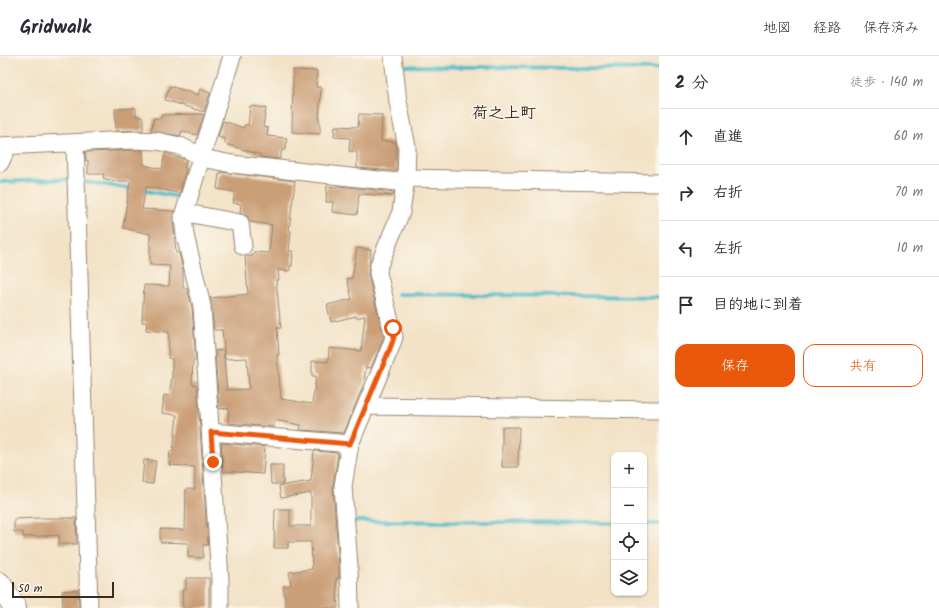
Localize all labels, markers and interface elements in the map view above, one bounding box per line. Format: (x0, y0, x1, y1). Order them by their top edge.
text: Gridwalk (20, 13, 91, 43)
text: 地図 (763, 17, 791, 39)
text: 経路 (813, 17, 841, 39)
text: 保存済み (863, 17, 919, 39)
text: 2 分 (675, 70, 708, 97)
text: 徒歩 · 140 m (850, 72, 923, 93)
district label: 荷之上町 (472, 101, 536, 126)
text: 直進 (713, 125, 743, 149)
icon: ahead (675, 126, 697, 148)
text: 60 m (894, 126, 923, 147)
text: 右折 (713, 181, 743, 205)
icon: right (675, 182, 697, 204)
text: 70 m (895, 182, 923, 203)
text: 左折 (713, 237, 743, 261)
icon: left (675, 238, 697, 260)
text: 10 m (897, 238, 923, 259)
text: 目的地に到着 (713, 293, 803, 317)
icon: arrive (675, 294, 697, 316)
route start (384, 319, 402, 337)
button: 保存 (675, 344, 795, 387)
button: 共有 (803, 344, 923, 387)
map controls (611, 452, 647, 596)
button: + (611, 452, 647, 488)
route end (204, 453, 222, 471)
button: − (611, 488, 647, 524)
button: locate (611, 524, 647, 560)
button: layers (611, 560, 647, 596)
scale bar (12, 580, 114, 599)
text: 50 m (18, 580, 43, 598)

